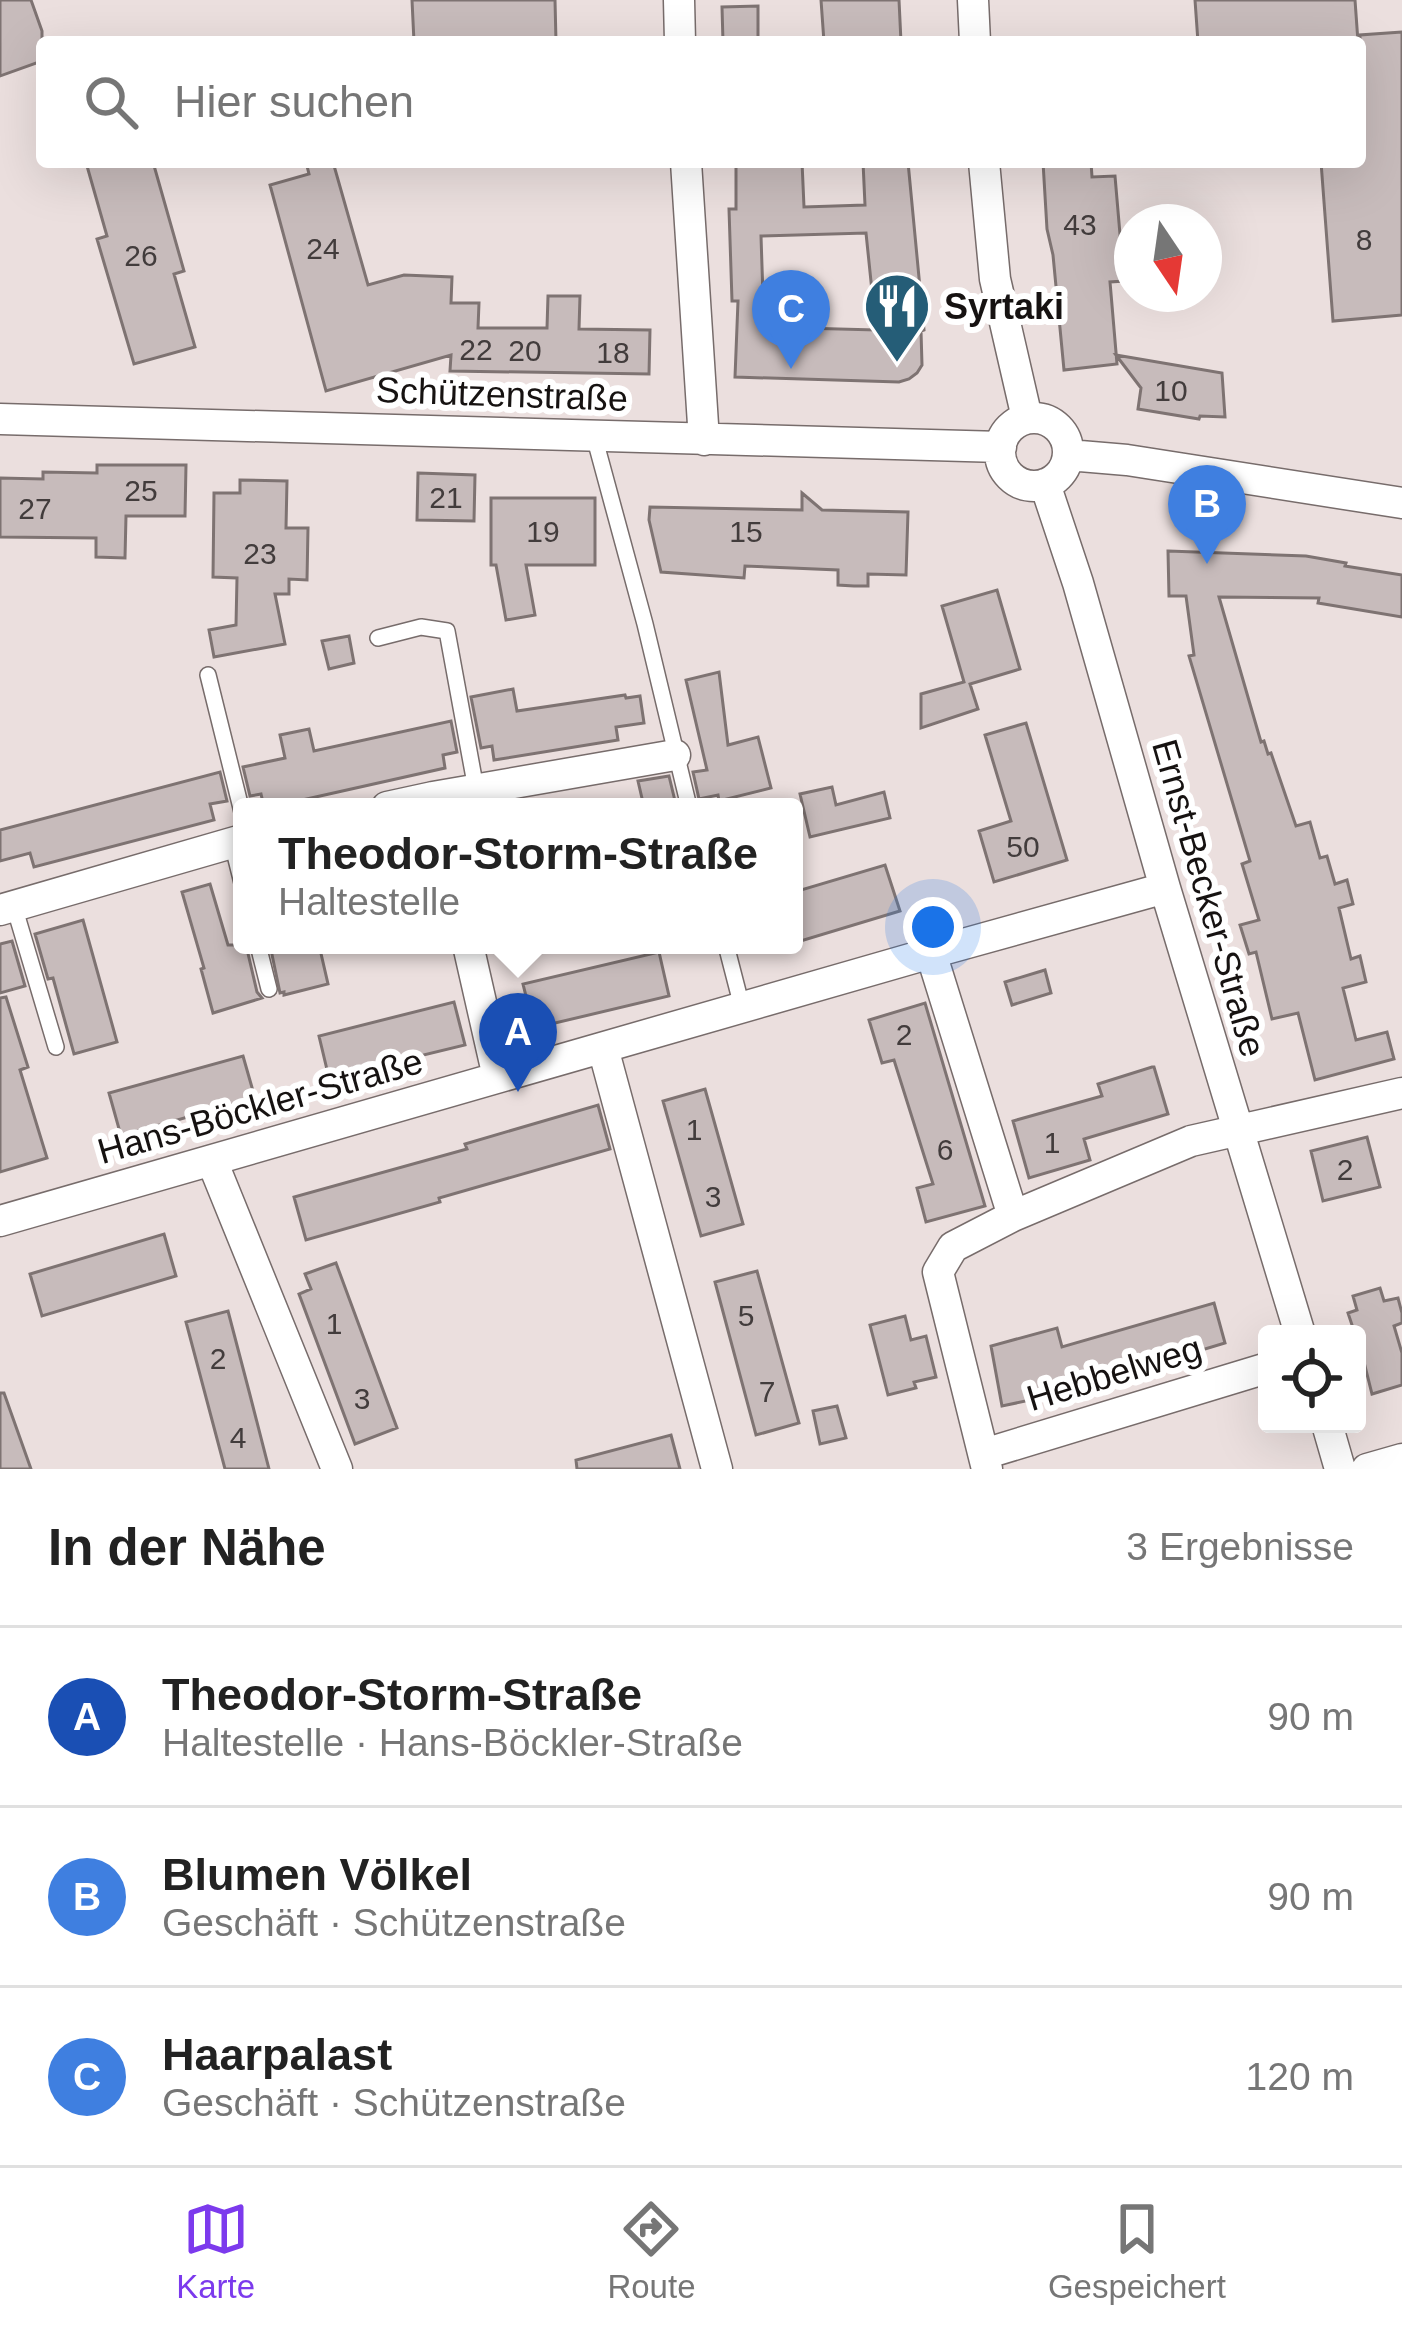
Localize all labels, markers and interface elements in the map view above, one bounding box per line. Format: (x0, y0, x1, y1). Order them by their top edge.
search box (36, 36, 1366, 168)
icon: search (78, 69, 144, 135)
text: Hier suchen (174, 76, 414, 127)
north arrow (1114, 204, 1222, 312)
house number: 43 (1063, 208, 1097, 241)
house number: 8 (1356, 223, 1372, 256)
house number: 24 (306, 232, 340, 265)
house number: 26 (124, 239, 158, 272)
pin: C (752, 270, 830, 369)
restaurant icon: Syrtaki (862, 271, 932, 365)
place label: Syrtaki (944, 286, 1064, 327)
house number: 22 (459, 333, 493, 366)
house number: 20 (508, 334, 542, 367)
house number: 18 (596, 336, 630, 369)
street label: Schützenstraße (375, 369, 629, 419)
house number: 10 (1154, 374, 1188, 407)
pin: B (1168, 465, 1246, 564)
house number: 25 (124, 474, 158, 507)
house number: 21 (429, 481, 463, 514)
house number: 27 (18, 492, 52, 525)
house number: 19 (526, 515, 560, 548)
house number: 15 (729, 515, 763, 548)
house number: 23 (243, 537, 277, 570)
street label: Ernst-Becker-Straße (1144, 735, 1274, 1061)
popup (233, 798, 803, 954)
text: Theodor-Storm-Straße (278, 828, 758, 879)
house number: 50 (1006, 830, 1040, 863)
text: Haltestelle (278, 880, 460, 923)
your location (903, 897, 963, 957)
pin: A (479, 993, 557, 1092)
house number: 2 (896, 1018, 912, 1051)
street label: Hans-Böckler-Straße (93, 1040, 427, 1172)
house number: 1 (686, 1113, 702, 1146)
house number: 1 (1044, 1126, 1060, 1159)
house number: 6 (937, 1133, 953, 1166)
house number: 2 (1337, 1153, 1353, 1186)
house number: 3 (705, 1180, 721, 1213)
house number: 5 (738, 1299, 754, 1332)
house number: 1 (326, 1307, 342, 1340)
map controls (1258, 1325, 1366, 1433)
button: locate (1258, 1325, 1366, 1433)
street label: Hebbelweg (1022, 1327, 1206, 1419)
house number: 2 (210, 1342, 226, 1375)
house number: 7 (759, 1375, 775, 1408)
house number: 3 (354, 1382, 370, 1415)
house number: 4 (230, 1421, 246, 1454)
text: In der Nähe (48, 1519, 326, 1576)
text: 3 Ergebnisse (1126, 1525, 1354, 1568)
text: Theodor-Storm-Straße (162, 1669, 642, 1720)
text: A (73, 1695, 101, 1738)
text: 90 m (1267, 1695, 1354, 1738)
text: Haltestelle · Hans-Böckler-Straße (162, 1721, 743, 1764)
text: Blumen Völkel (162, 1849, 472, 1900)
text: B (73, 1875, 101, 1918)
text: 90 m (1267, 1875, 1354, 1918)
text: Geschäft · Schützenstraße (162, 1901, 626, 1944)
text: Haarpalast (162, 2029, 392, 2080)
text: C (73, 2055, 101, 2098)
text: 120 m (1246, 2055, 1354, 2098)
text: Geschäft · Schützenstraße (162, 2081, 626, 2124)
tab: Karte (176, 2196, 255, 2306)
tab: Route (607, 2196, 696, 2306)
tab: Gespeichert (1048, 2196, 1226, 2306)

